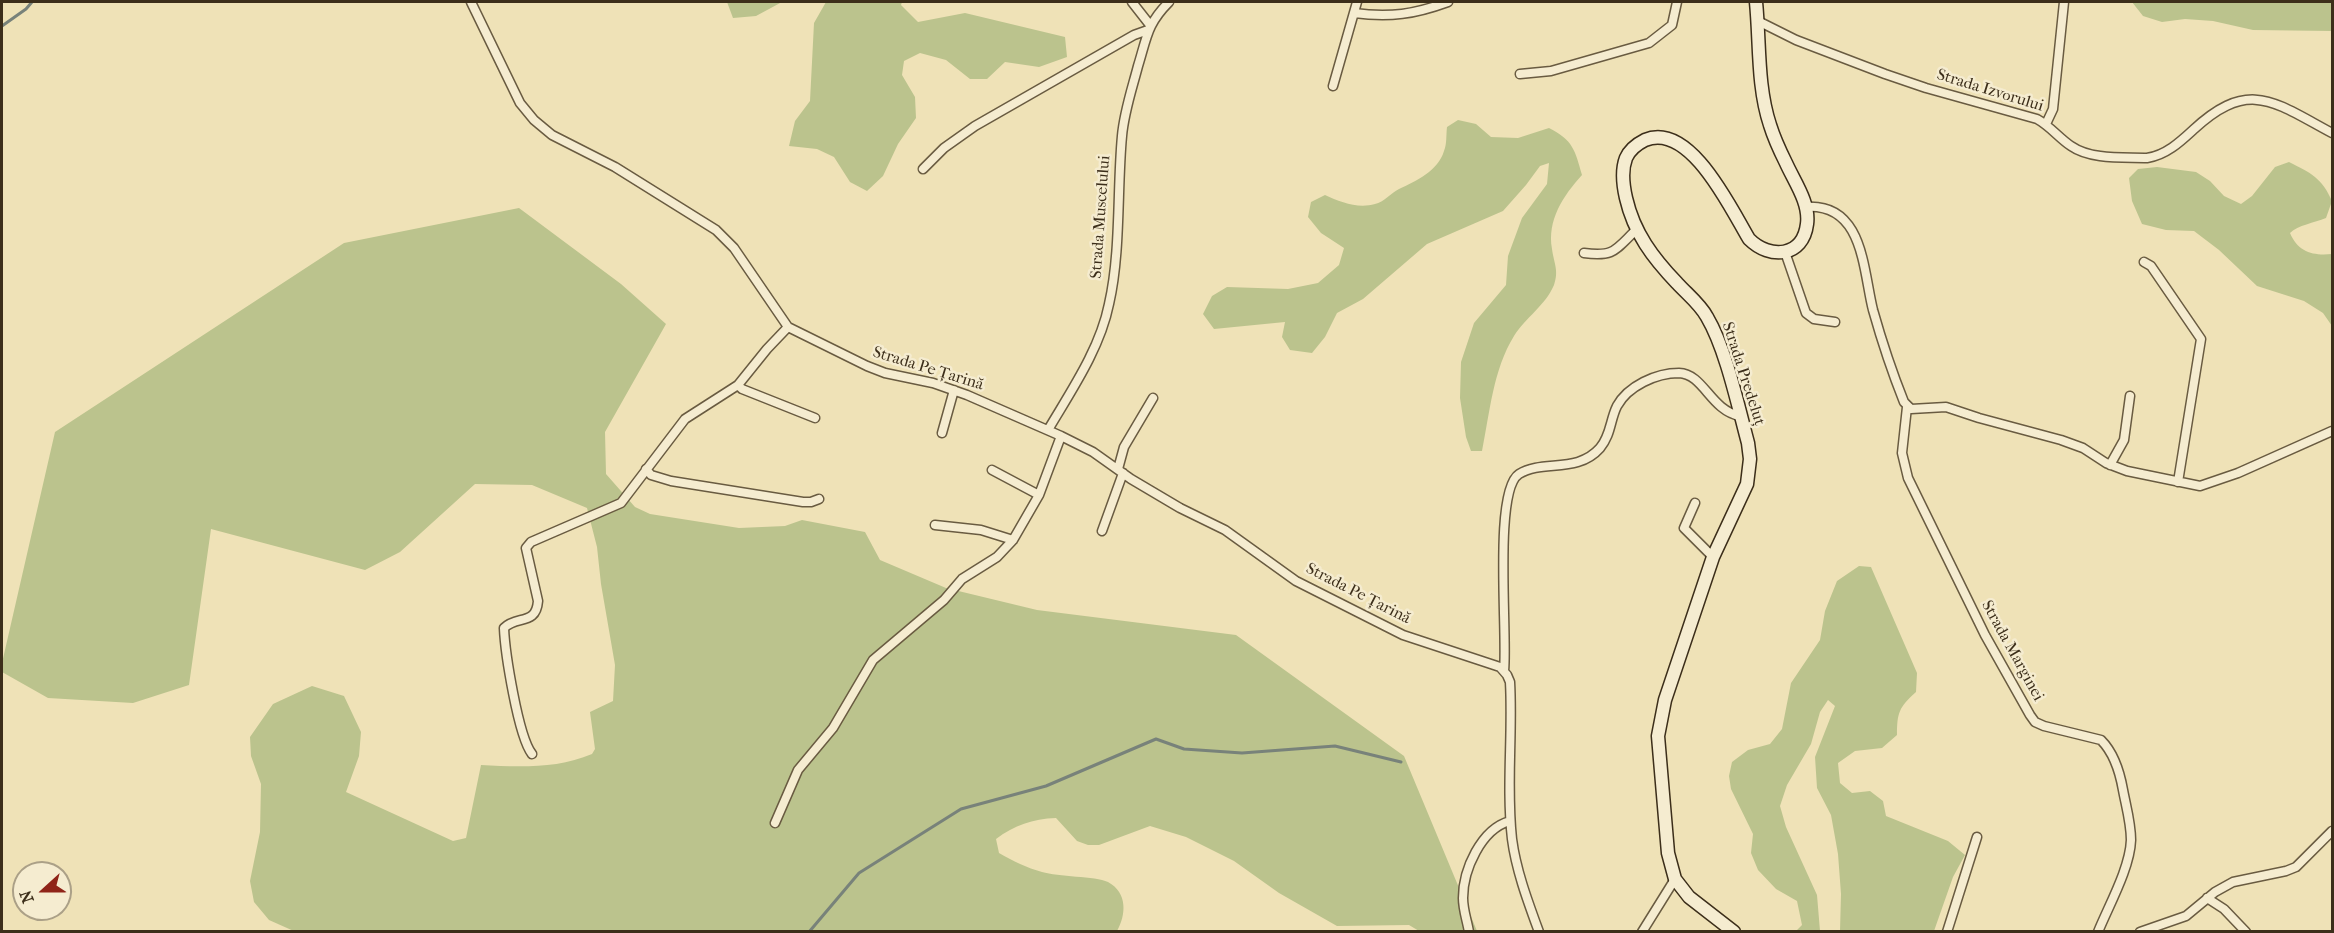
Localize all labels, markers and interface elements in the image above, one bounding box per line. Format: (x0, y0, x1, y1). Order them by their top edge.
street label: Strada Izvorului (1934, 66, 2046, 116)
street label: Strada Muscelului (1087, 155, 1115, 279)
street label: Strada Predeluț (1717, 320, 1769, 428)
street label: Strada Pe Țarină (870, 343, 986, 395)
street label: Strada Pe Țarină (1303, 559, 1413, 629)
street label: Strada Marginei (1977, 597, 2047, 705)
north arrow (12, 861, 72, 921)
text: N (16, 888, 38, 906)

